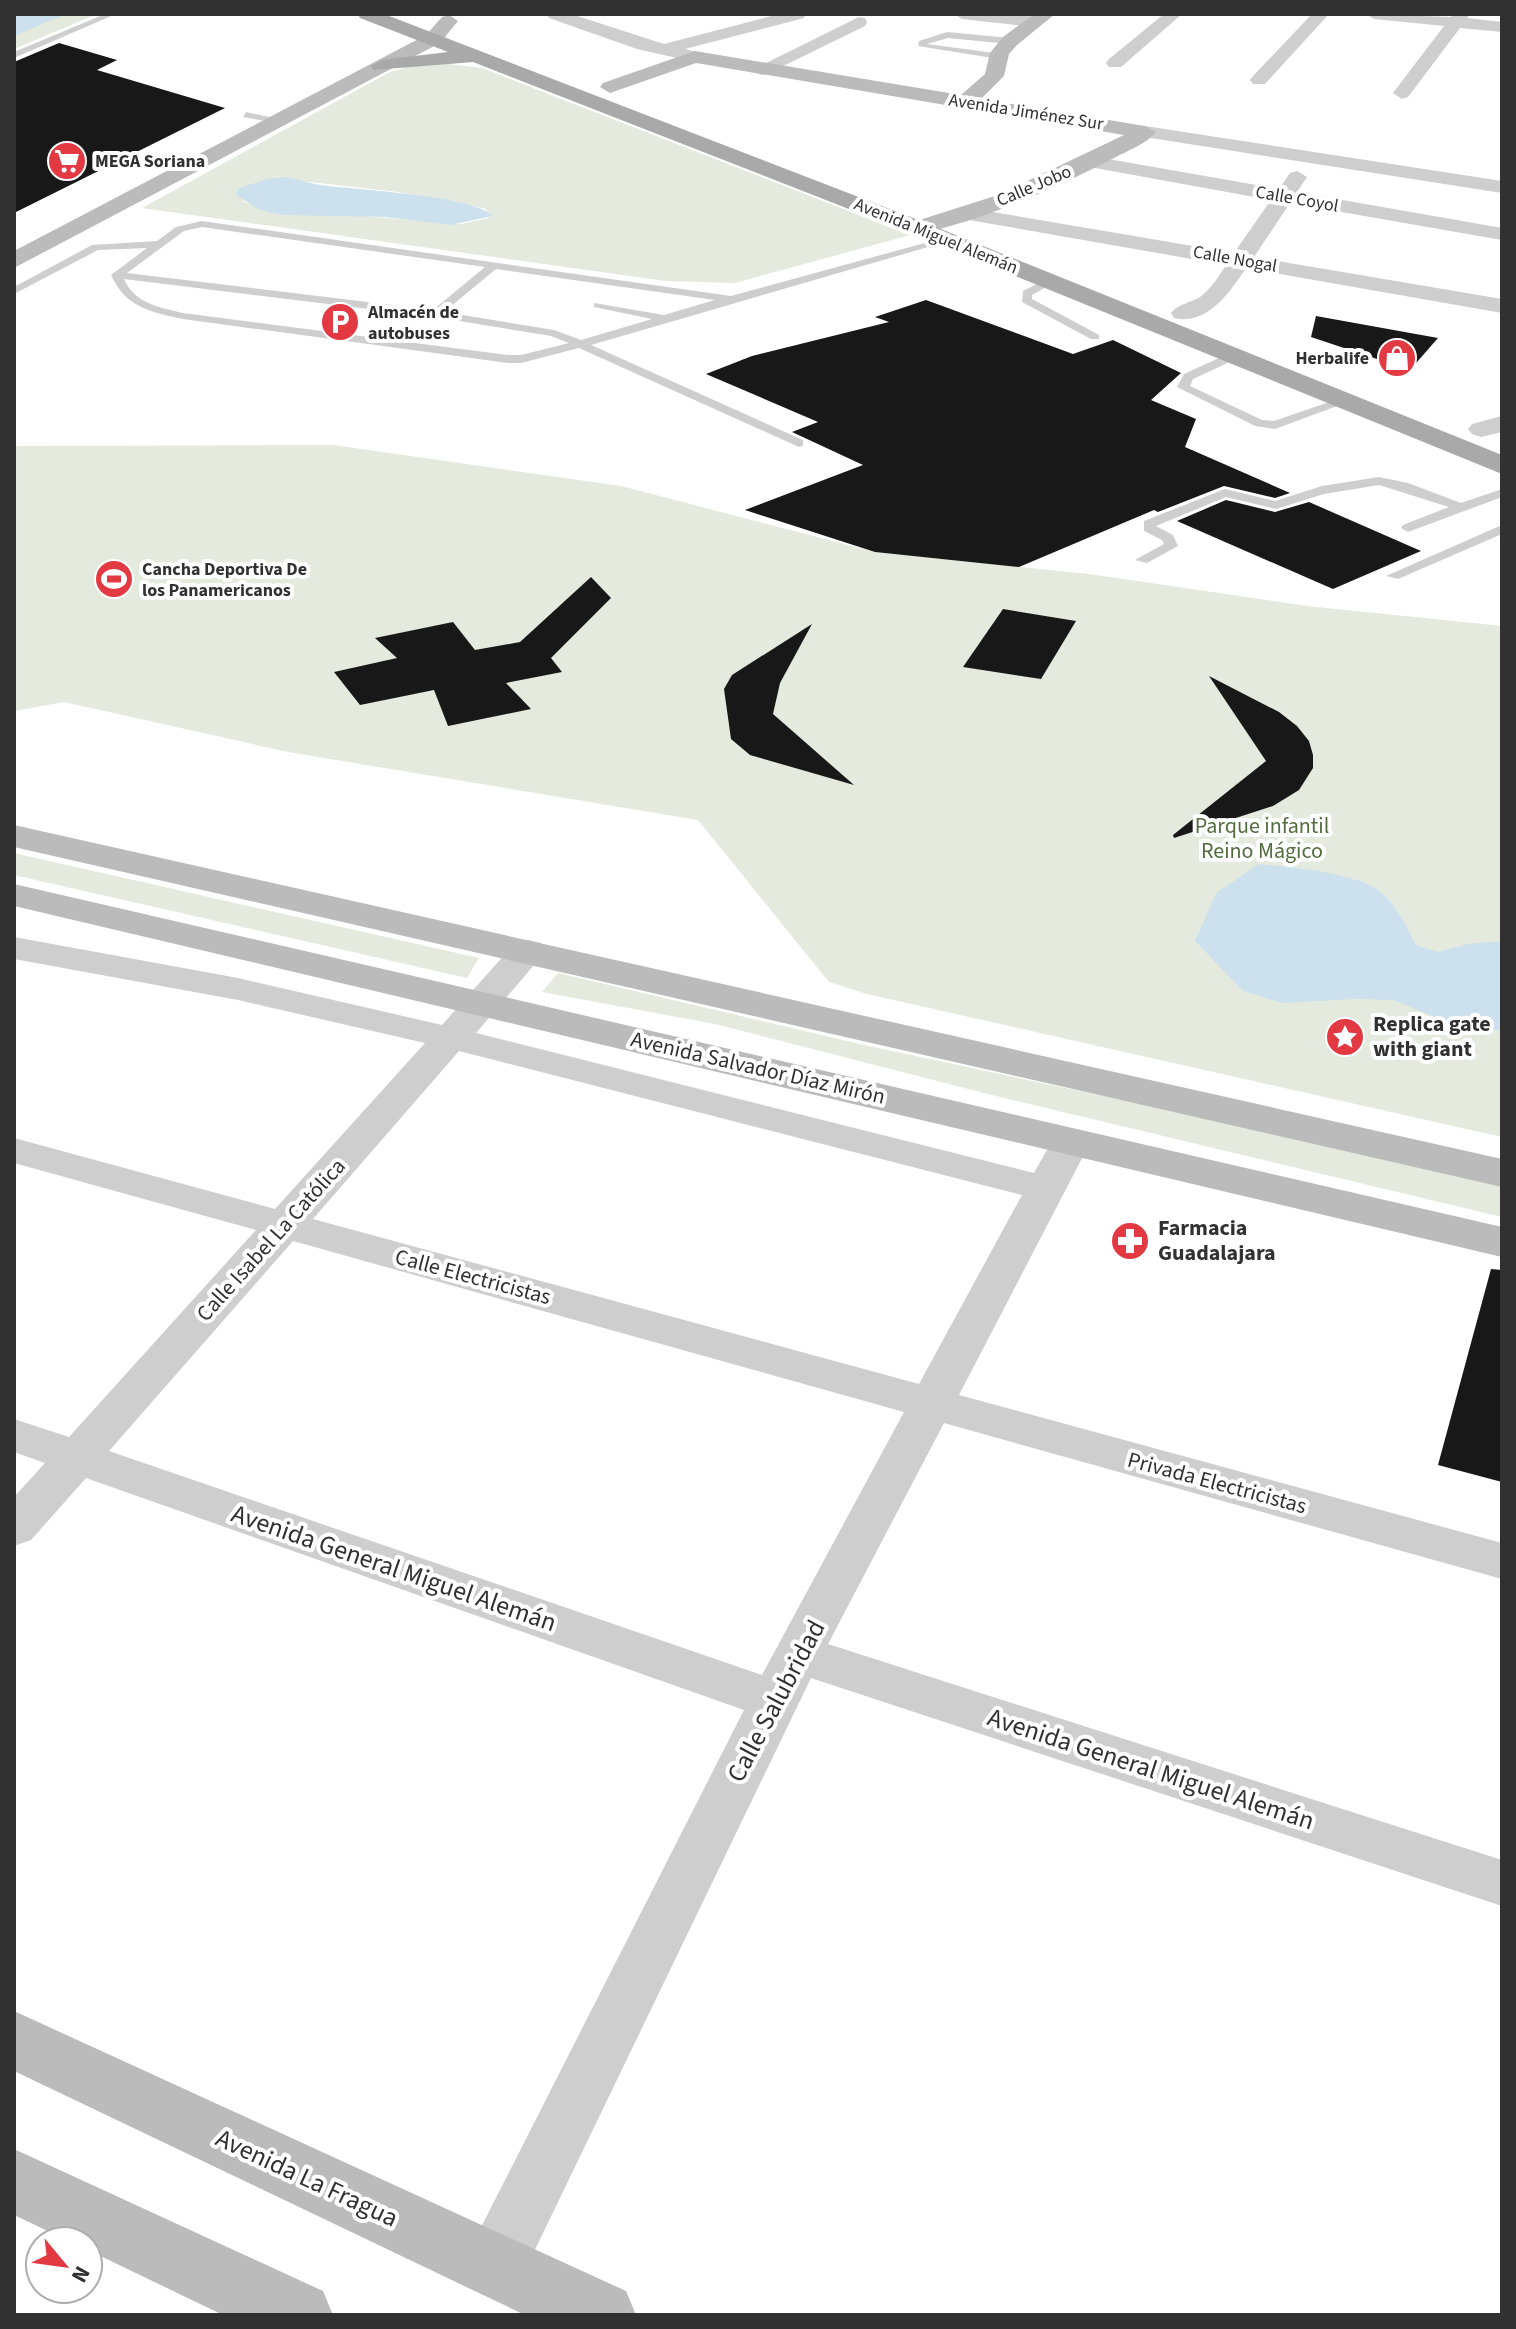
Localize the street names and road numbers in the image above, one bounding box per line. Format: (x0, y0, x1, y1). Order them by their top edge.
street label: Avenida Jiménez Sur (947, 87, 1106, 137)
street label: Calle Jobo (993, 159, 1075, 213)
street label: Calle Coyol (1254, 179, 1340, 219)
street label: Avenida Miguel Alemán (850, 192, 1022, 280)
street label: Calle Nogal (1191, 239, 1279, 279)
street label: Avenida Salvador Díaz Mirón (628, 1023, 888, 1113)
street label: Calle Isabel La Católica (189, 1151, 353, 1329)
street label: Calle Electricistas (392, 1241, 554, 1313)
street label: Privada Electricistas (1124, 1444, 1310, 1522)
street label: Avenida General Miguel Alemán (227, 1495, 561, 1641)
street label: Calle Salubridad (718, 1613, 834, 1789)
street label: Avenida General Miguel Alemán (983, 1699, 1319, 1839)
street label: Avenida La Fragua (210, 2120, 404, 2236)

